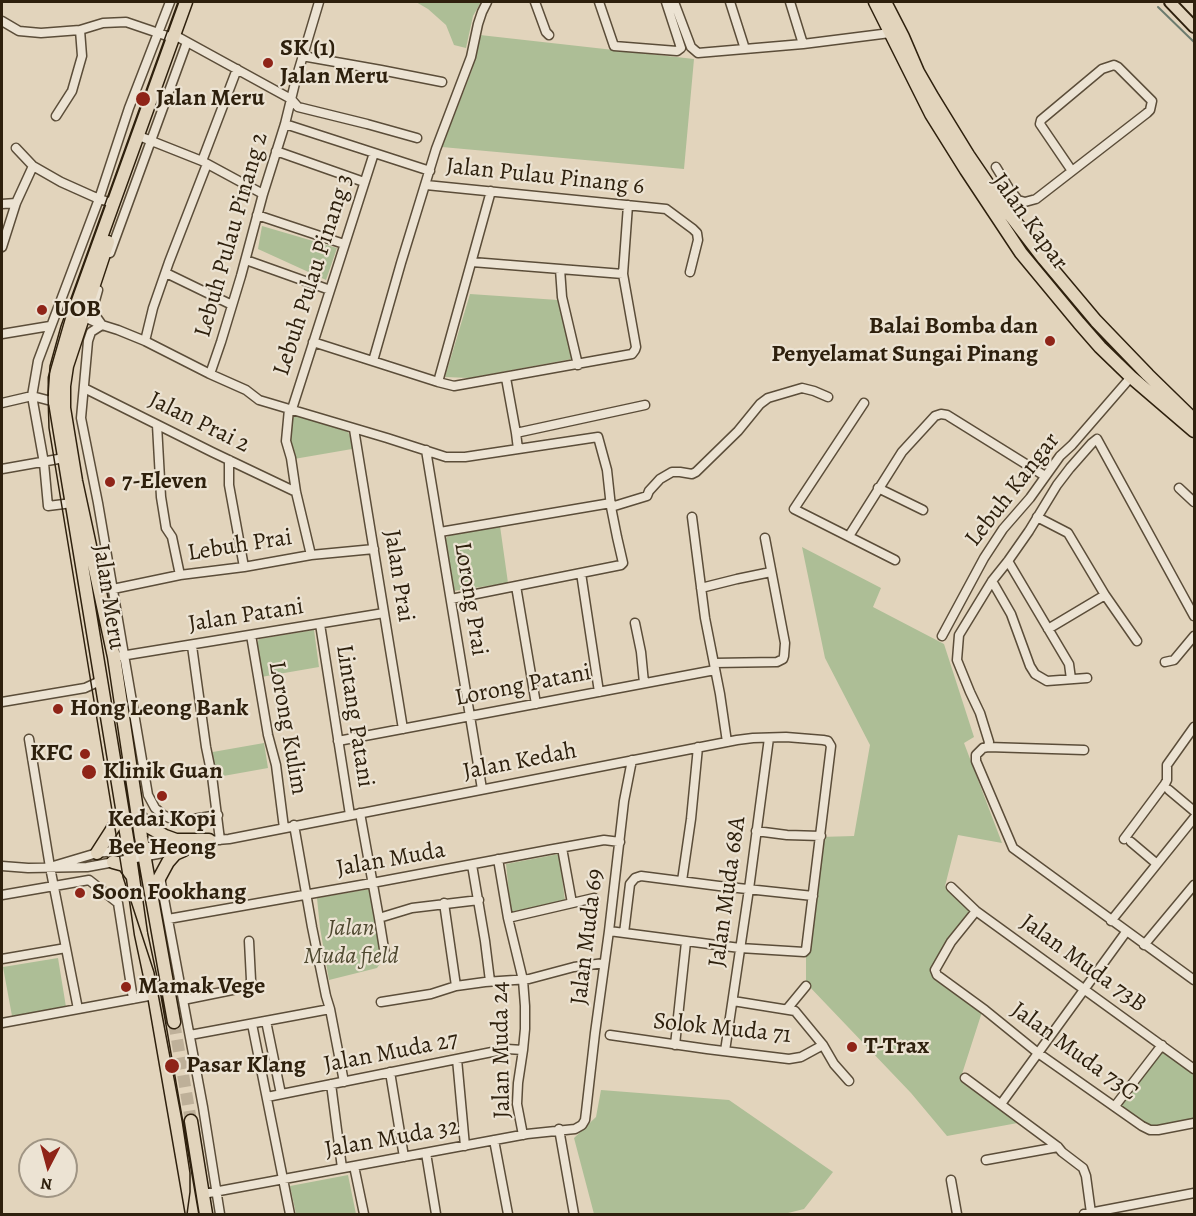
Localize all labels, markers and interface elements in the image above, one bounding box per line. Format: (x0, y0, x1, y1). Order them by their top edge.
place label: SK (1) Jalan Meru (280, 35, 388, 91)
marker: SK (1) Jalan Meru (261, 56, 275, 70)
place label: Jalan Meru (156, 85, 264, 113)
marker: Jalan Meru (134, 90, 152, 108)
street label: Lebuh Pulau Pinang 2 (189, 129, 275, 341)
street label: Jalan Pulau Pinang 6 (444, 152, 646, 202)
street label: Jalan Kapar (984, 168, 1074, 276)
street label: Lebuh Pulau Pinang 3 (268, 170, 360, 380)
place label: UOB (54, 296, 101, 324)
marker: UOB (35, 303, 49, 317)
place label: Balai Bomba dan Penyelamat Sungai Pinang (771, 313, 1038, 369)
marker: Balai Bomba dan Penyelamat Sungai Pinang (1043, 334, 1057, 348)
street label: Jalan Prai 2 (144, 386, 254, 460)
street label: Lebuh Kangar (960, 427, 1066, 553)
place label: 7-Eleven (122, 468, 207, 496)
marker: 7-Eleven (103, 475, 117, 489)
street label: Lebuh Prai (186, 524, 294, 568)
street label: Jalan Prai (376, 528, 420, 624)
street label: Lorong Prai (447, 540, 493, 658)
street label: Jalan Meru (85, 542, 131, 652)
street label: Jalan Patani (186, 593, 306, 639)
street label: Lintang Patani (329, 643, 379, 789)
street label: Lorong Kulim (261, 659, 313, 797)
street label: Lorong Patani (453, 659, 593, 713)
place label: Hong Leong Bank (70, 695, 248, 723)
marker: Hong Leong Bank (51, 702, 65, 716)
street label: Jalan Kedah (461, 737, 579, 787)
place label: KFC (30, 740, 73, 768)
marker: KFC (78, 747, 92, 761)
place label: Klinik Guan (103, 758, 223, 786)
marker: Klinik Guan (80, 763, 98, 781)
marker: Kedai Kopi Bee Heong (155, 789, 169, 803)
place label: Kedai Kopi Bee Heong (108, 806, 216, 862)
street label: Jalan Muda 68A (703, 815, 753, 969)
street label: Jalan Muda (334, 836, 448, 884)
street label: Jalan Muda 69 (565, 867, 611, 1007)
place label: Soon Fookhang (92, 879, 246, 907)
marker: Soon Fookhang (73, 886, 87, 900)
street label: Jalan Muda 73B (1014, 908, 1152, 1020)
park label: Jalan Muda field (303, 915, 399, 971)
place label: Mamak Vege (138, 973, 265, 1001)
marker: Mamak Vege (119, 980, 133, 994)
street label: Jalan Muda 24 (486, 981, 518, 1119)
street label: Jalan Muda 73C (1005, 996, 1143, 1108)
street label: Solok Muda 71 (652, 1007, 792, 1051)
street label: Jalan Muda 27 (321, 1026, 461, 1080)
place label: T-Trax (864, 1033, 929, 1061)
marker: T-Trax (845, 1040, 859, 1054)
place label: Pasar Klang (186, 1052, 306, 1080)
marker: Pasar Klang (163, 1057, 181, 1075)
street label: Jalan Muda 32 (322, 1113, 462, 1165)
north arrow (18, 1138, 78, 1198)
text: N (39, 1172, 53, 1195)

